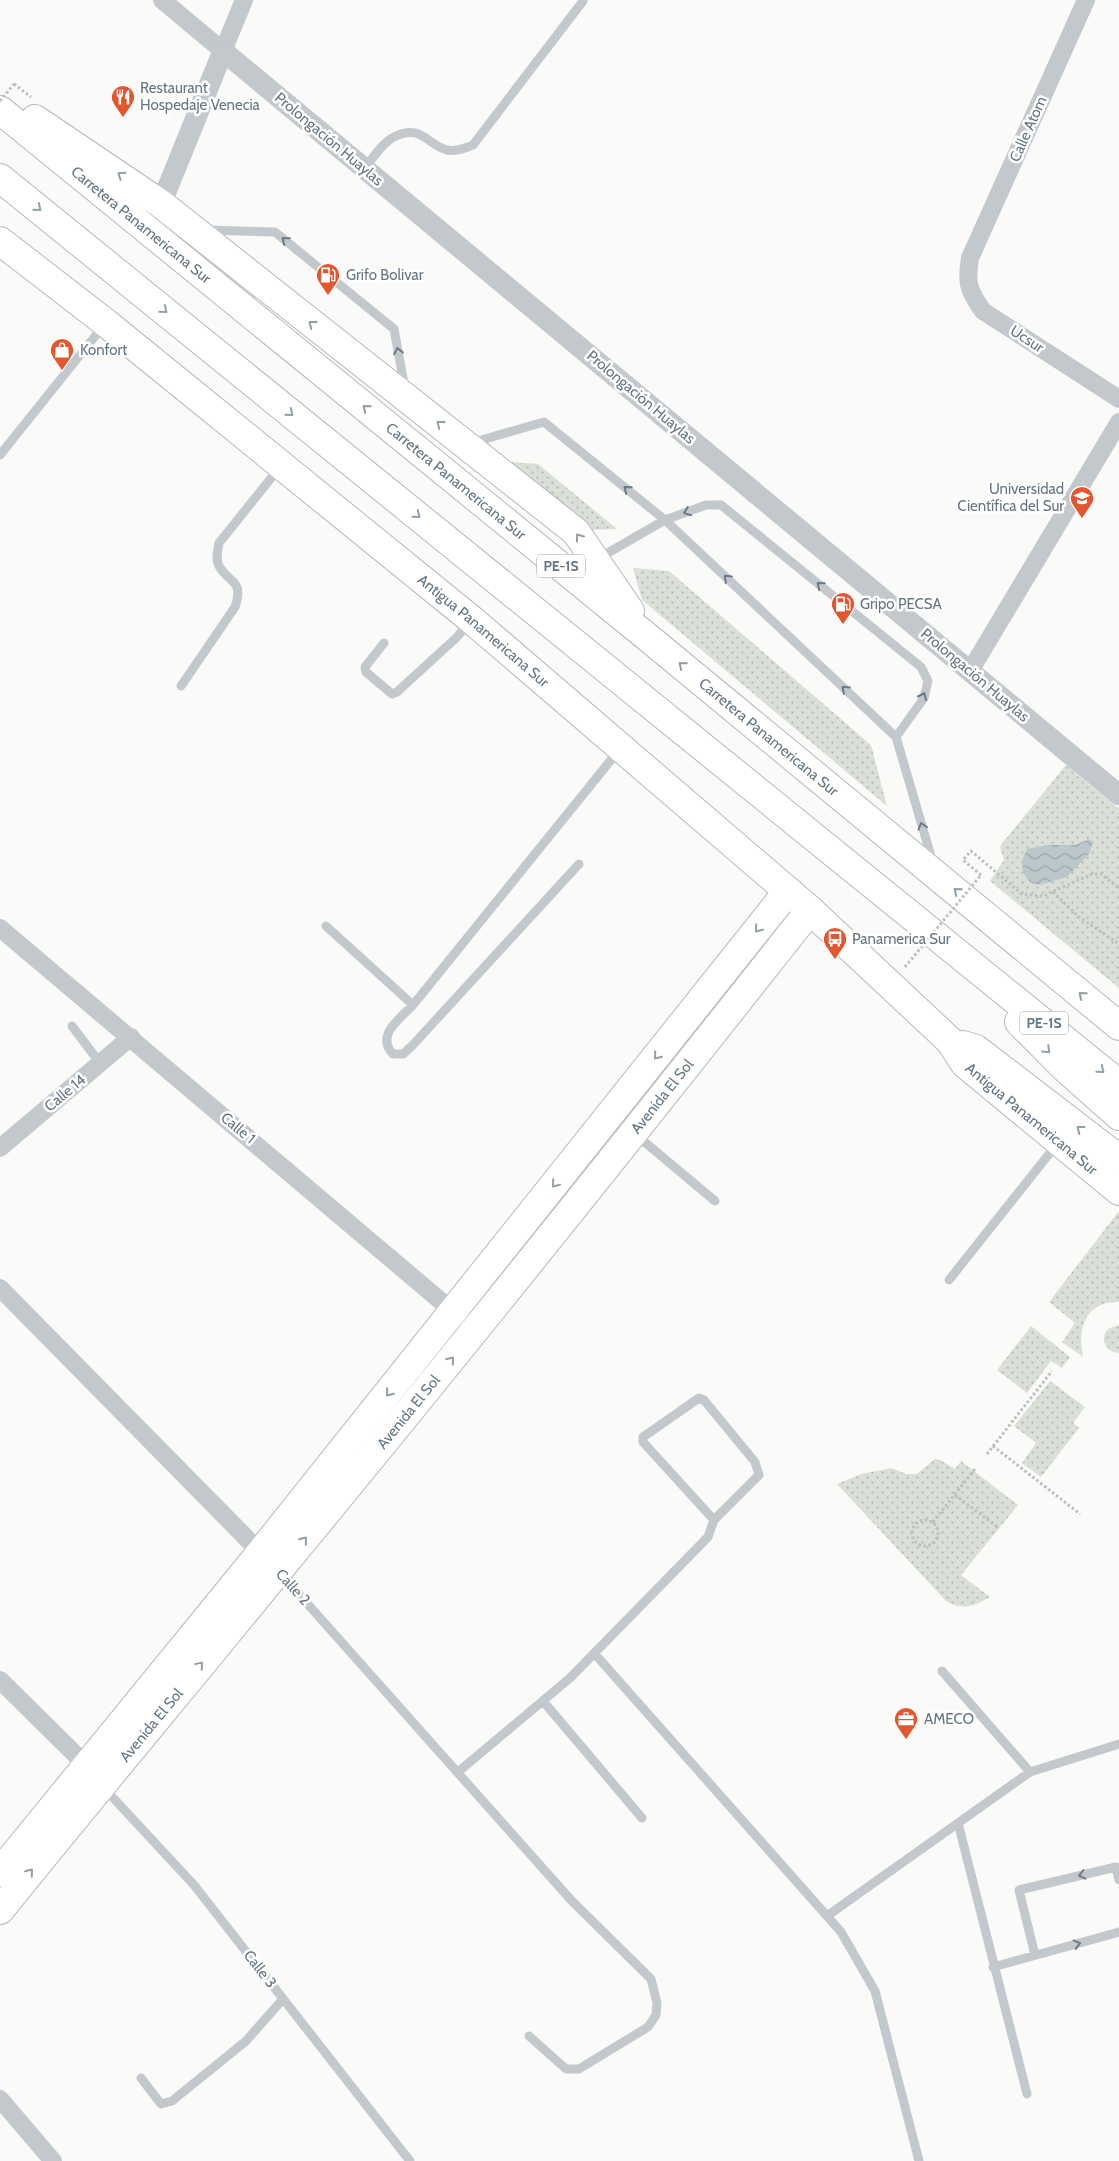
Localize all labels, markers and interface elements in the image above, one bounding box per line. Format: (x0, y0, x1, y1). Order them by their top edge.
place label: Restaurant Hospedaje Venecia (140, 79, 261, 114)
restaurant icon: Restaurant Hospedaje Venecia (110, 84, 136, 118)
street label: Prolongación Huaylas (271, 88, 387, 190)
street label: Calle Atom (1006, 93, 1050, 165)
street label: Carretera Panamericana Sur (67, 163, 215, 287)
one-way arrow (117, 172, 127, 181)
one-way arrow (32, 203, 41, 211)
one-way arrow (282, 238, 291, 246)
fuel station icon: Grifo Bolivar (315, 262, 341, 296)
place label: Grifo Bolivar (346, 266, 424, 284)
one-way arrow (158, 305, 167, 313)
one-way arrow (309, 321, 318, 329)
street label: Ucsur (1007, 322, 1047, 357)
shop icon: Konfort (49, 337, 75, 371)
place label: Konfort (80, 341, 127, 359)
street label: Prolongación Huaylas (583, 346, 699, 448)
one-way arrow (393, 347, 404, 355)
one-way arrow (363, 406, 372, 414)
one-way arrow (285, 407, 294, 416)
street label: Carretera Panamericana Sur (382, 419, 530, 544)
one-way arrow (437, 422, 446, 430)
place label: Universidad Científica del Sur (957, 480, 1064, 515)
school or university icon: Universidad Científica del Sur (1069, 485, 1095, 519)
one-way arrow (624, 487, 633, 495)
one-way arrow (683, 506, 692, 516)
one-way arrow (411, 509, 420, 517)
one-way arrow (576, 533, 585, 543)
road number: PE-1S (537, 554, 585, 578)
street label: Antigua Panamericana Sur (414, 571, 553, 691)
one-way arrow (723, 575, 732, 584)
one-way arrow (817, 582, 826, 590)
fuel station icon: Gripo PECSA (830, 591, 856, 625)
place label: Gripo PECSA (860, 595, 943, 613)
street label: Prolongación Huaylas (917, 624, 1033, 726)
one-way arrow (679, 663, 688, 671)
street label: Carretera Panamericana Sur (695, 674, 842, 800)
one-way arrow (842, 686, 851, 695)
one-way arrow (916, 693, 926, 702)
one-way arrow (918, 822, 928, 831)
one-way arrow (953, 887, 962, 896)
one-way arrow (754, 924, 763, 933)
bus stop icon: Panamerica Sur (822, 926, 848, 960)
place label: Panamerica Sur (852, 930, 951, 948)
one-way arrow (1078, 991, 1087, 1000)
road number: PE-1S (1020, 1011, 1068, 1034)
one-way arrow (1041, 1045, 1050, 1054)
one-way arrow (653, 1051, 662, 1060)
street label: Avenida El Sol (627, 1055, 698, 1137)
street label: Antigua Panamericana Sur (962, 1059, 1101, 1179)
one-way arrow (1095, 1064, 1104, 1072)
street label: Calle 14 (41, 1070, 89, 1115)
street label: Calle 1 (217, 1108, 259, 1148)
one-way arrow (1076, 1126, 1086, 1135)
one-way arrow (552, 1178, 561, 1187)
one-way arrow (445, 1357, 453, 1366)
street label: Avenida El Sol (373, 1371, 444, 1453)
one-way arrow (386, 1387, 394, 1396)
one-way arrow (298, 1537, 307, 1546)
street label: Calle 2 (272, 1565, 314, 1609)
one-way arrow (194, 1662, 203, 1671)
street label: Avenida El Sol (116, 1684, 187, 1766)
office icon: AMECO (893, 1706, 919, 1740)
place label: AMECO (924, 1710, 974, 1728)
one-way arrow (25, 1869, 33, 1878)
one-way arrow (1077, 1869, 1086, 1880)
one-way arrow (1073, 1939, 1081, 1949)
street label: Calle 3 (240, 1947, 280, 1991)

